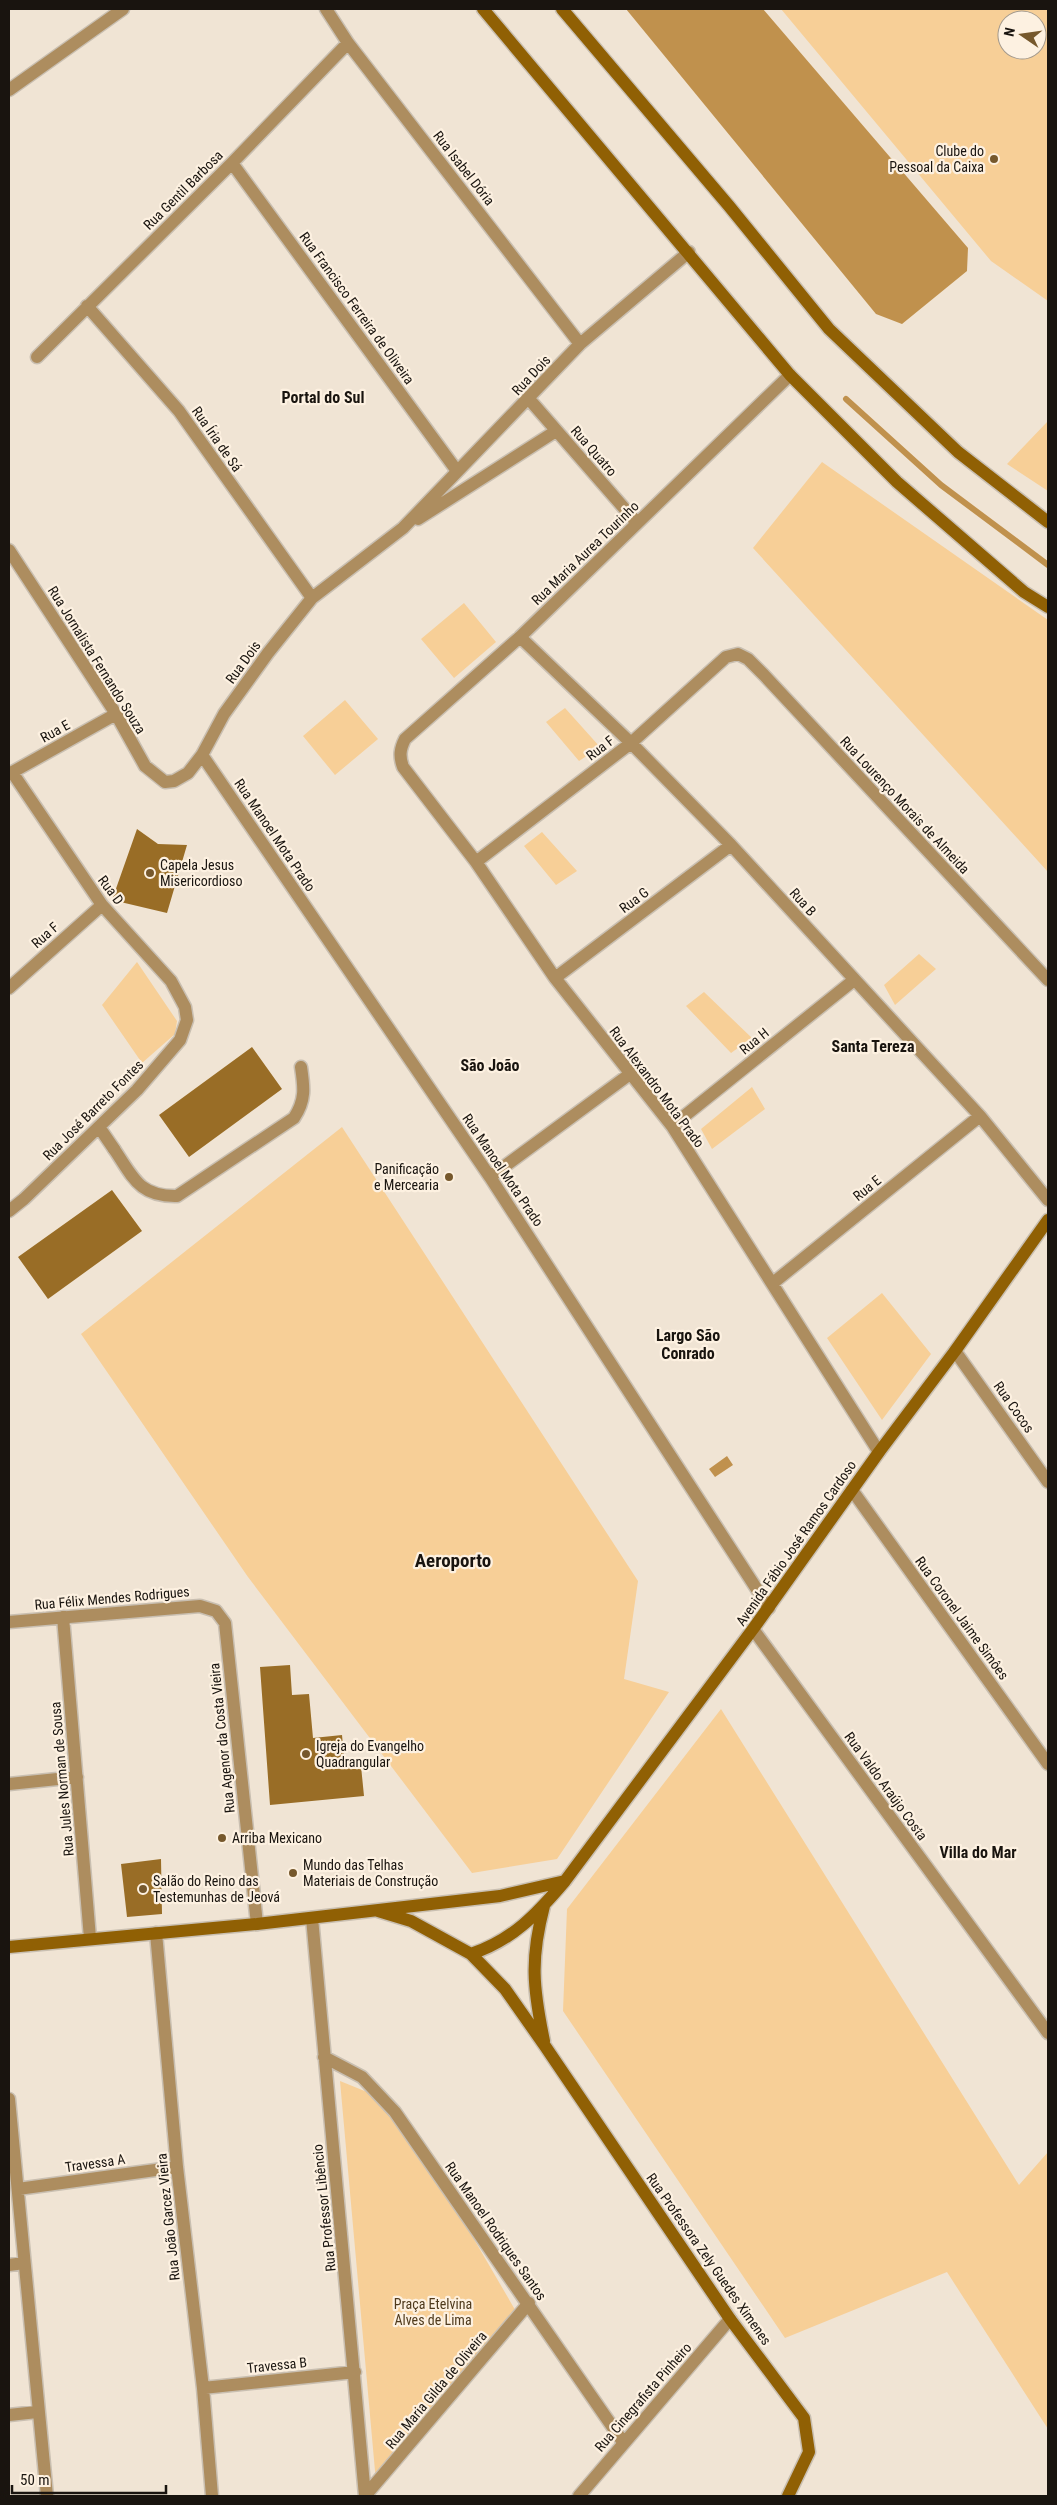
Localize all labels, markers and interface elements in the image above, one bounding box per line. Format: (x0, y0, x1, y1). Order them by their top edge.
north arrow (997, 10, 1047, 60)
text: N (1001, 26, 1018, 38)
street label: Rua Isabel Dória (430, 128, 498, 208)
place label: Clube do Pessoal da Caixa (889, 143, 984, 175)
street label: Rua Gentil Barbosa (140, 147, 226, 233)
marker: Clube do Pessoal da Caixa (988, 153, 1000, 165)
street label: Rua Francisco Ferreira de Oliveira (296, 229, 418, 387)
street label: Rua Dois (509, 352, 553, 398)
district label: Portal do Sul (282, 388, 364, 407)
street label: Rua Íria de Sá (189, 403, 246, 475)
street label: Rua Quatro (568, 423, 620, 479)
street label: Rua Maria Aurea Tourinho (528, 498, 642, 608)
street label: Rua Jornalista Fernando Souza (45, 583, 149, 737)
street label: Rua Dois (222, 638, 264, 686)
street label: Rua E (38, 716, 73, 746)
street label: Rua F (583, 732, 617, 764)
street label: Rua Lourenço Morais de Almeida (837, 733, 973, 877)
street label: Rua Manoel Mota Prado (231, 776, 319, 894)
place label: Capela Jesus Misericordioso (160, 857, 242, 889)
marker: Capela Jesus Misericordioso (144, 867, 156, 879)
street label: Rua D (95, 872, 127, 908)
street label: Rua G (616, 884, 652, 916)
street label: Rua B (786, 885, 820, 919)
street label: Rua F (28, 919, 62, 951)
street label: Rua Alexandro Mota Prado (606, 1023, 708, 1151)
street label: Rua H (736, 1024, 772, 1058)
district label: Santa Tereza (832, 1037, 915, 1056)
district label: São João (460, 1056, 520, 1075)
street label: Rua José Barreto Fontes (40, 1057, 146, 1163)
street label: Rua Manoel Mota Prado (459, 1111, 547, 1229)
place label: Panificação e Mercearia (374, 1161, 439, 1193)
marker: Panificação e Mercearia (443, 1171, 455, 1183)
street label: Rua E (850, 1172, 884, 1204)
district label: Largo São Conrado (656, 1326, 720, 1363)
street label: Rua Cocos (991, 1378, 1037, 1436)
street label: Avenida Fábio José Ramos Cardoso (733, 1457, 859, 1629)
district label: Aeroporto (415, 1549, 491, 1572)
street label: Rua Coronel Jaime Simôes (912, 1553, 1012, 1683)
street label: Rua Félix Mendes Rodrigues (34, 1583, 190, 1613)
street label: Rua Agenor da Costa Vieira (206, 1662, 238, 1814)
street label: Rua Jules Norman de Sousa (47, 1701, 77, 1857)
street label: Rua Valdo Araújo Costa (841, 1729, 931, 1843)
place label: Igreja do Evangelho Quadrangular (316, 1738, 424, 1770)
marker: Igreja do Evangelho Quadrangular (300, 1748, 312, 1760)
place label: Arriba Mexicano (232, 1830, 322, 1846)
marker: Arriba Mexicano (216, 1832, 228, 1844)
district label: Villa do Mar (939, 1843, 1017, 1862)
place label: Mundo das Telhas Materiais de Construção (303, 1857, 438, 1889)
marker: Mundo das Telhas Materiais de Construção (287, 1867, 299, 1879)
place label: Salão do Reino das Testemunhas de Jeová (153, 1873, 280, 1905)
marker: Salão do Reino das Testemunhas de Jeová (137, 1883, 149, 1895)
street label: Rua Professor Libêncio (309, 2144, 339, 2272)
street label: Travessa A (64, 2151, 126, 2175)
street label: Rua João Garcez Vieira (153, 2153, 183, 2281)
street label: Rua Manoel Rodriques Santos (442, 2159, 550, 2303)
street label: Rua Professora Zely Guedes Ximenes (643, 2170, 775, 2348)
park label: Praça Etelvina Alves de Lima (394, 2296, 472, 2328)
street label: Rua Maria Gilda de Oliveira (382, 2328, 490, 2452)
street label: Rua Cinegrafista Pinheiro (591, 2339, 695, 2455)
street label: Travessa B (246, 2354, 308, 2376)
scale bar (12, 2462, 166, 2494)
text: 50 m (20, 2471, 50, 2489)

